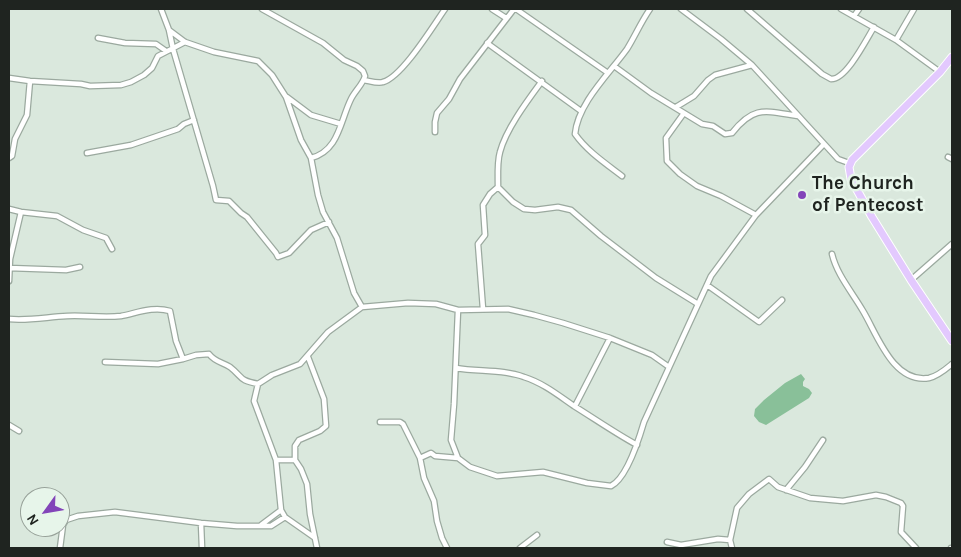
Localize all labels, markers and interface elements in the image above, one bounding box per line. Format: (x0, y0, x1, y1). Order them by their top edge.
place label: The Church of Pentecost (812, 173, 923, 217)
marker: The Church of Pentecost (796, 189, 808, 201)
north arrow (20, 487, 70, 537)
text: N (23, 511, 43, 528)

